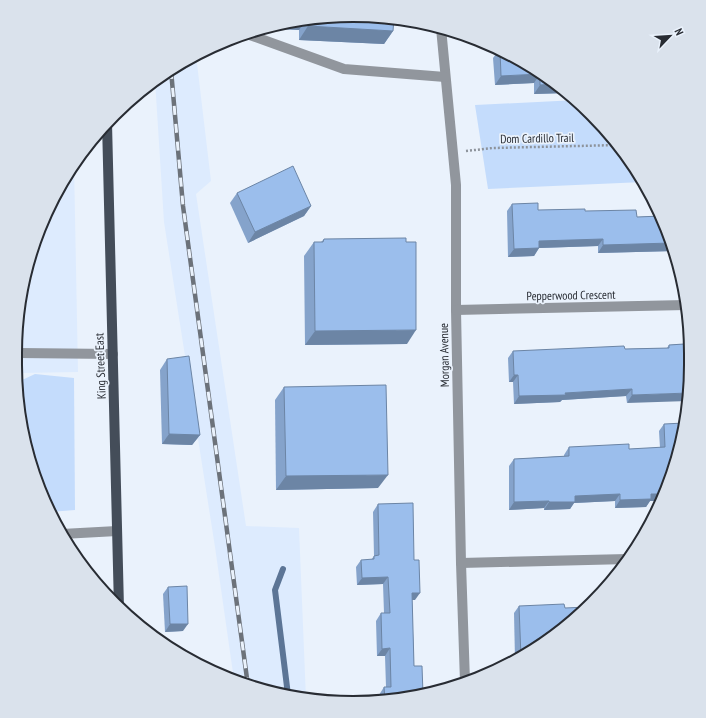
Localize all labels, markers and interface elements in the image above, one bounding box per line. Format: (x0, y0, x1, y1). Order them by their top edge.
north arrow (650, 16, 690, 56)
text: N (671, 26, 687, 37)
street label: Dom Cardillo Trail (500, 130, 574, 146)
street label: Pepperwood Crescent (526, 287, 616, 303)
street label: Morgan Avenue (436, 323, 452, 387)
street label: King Street East (91, 332, 109, 399)

